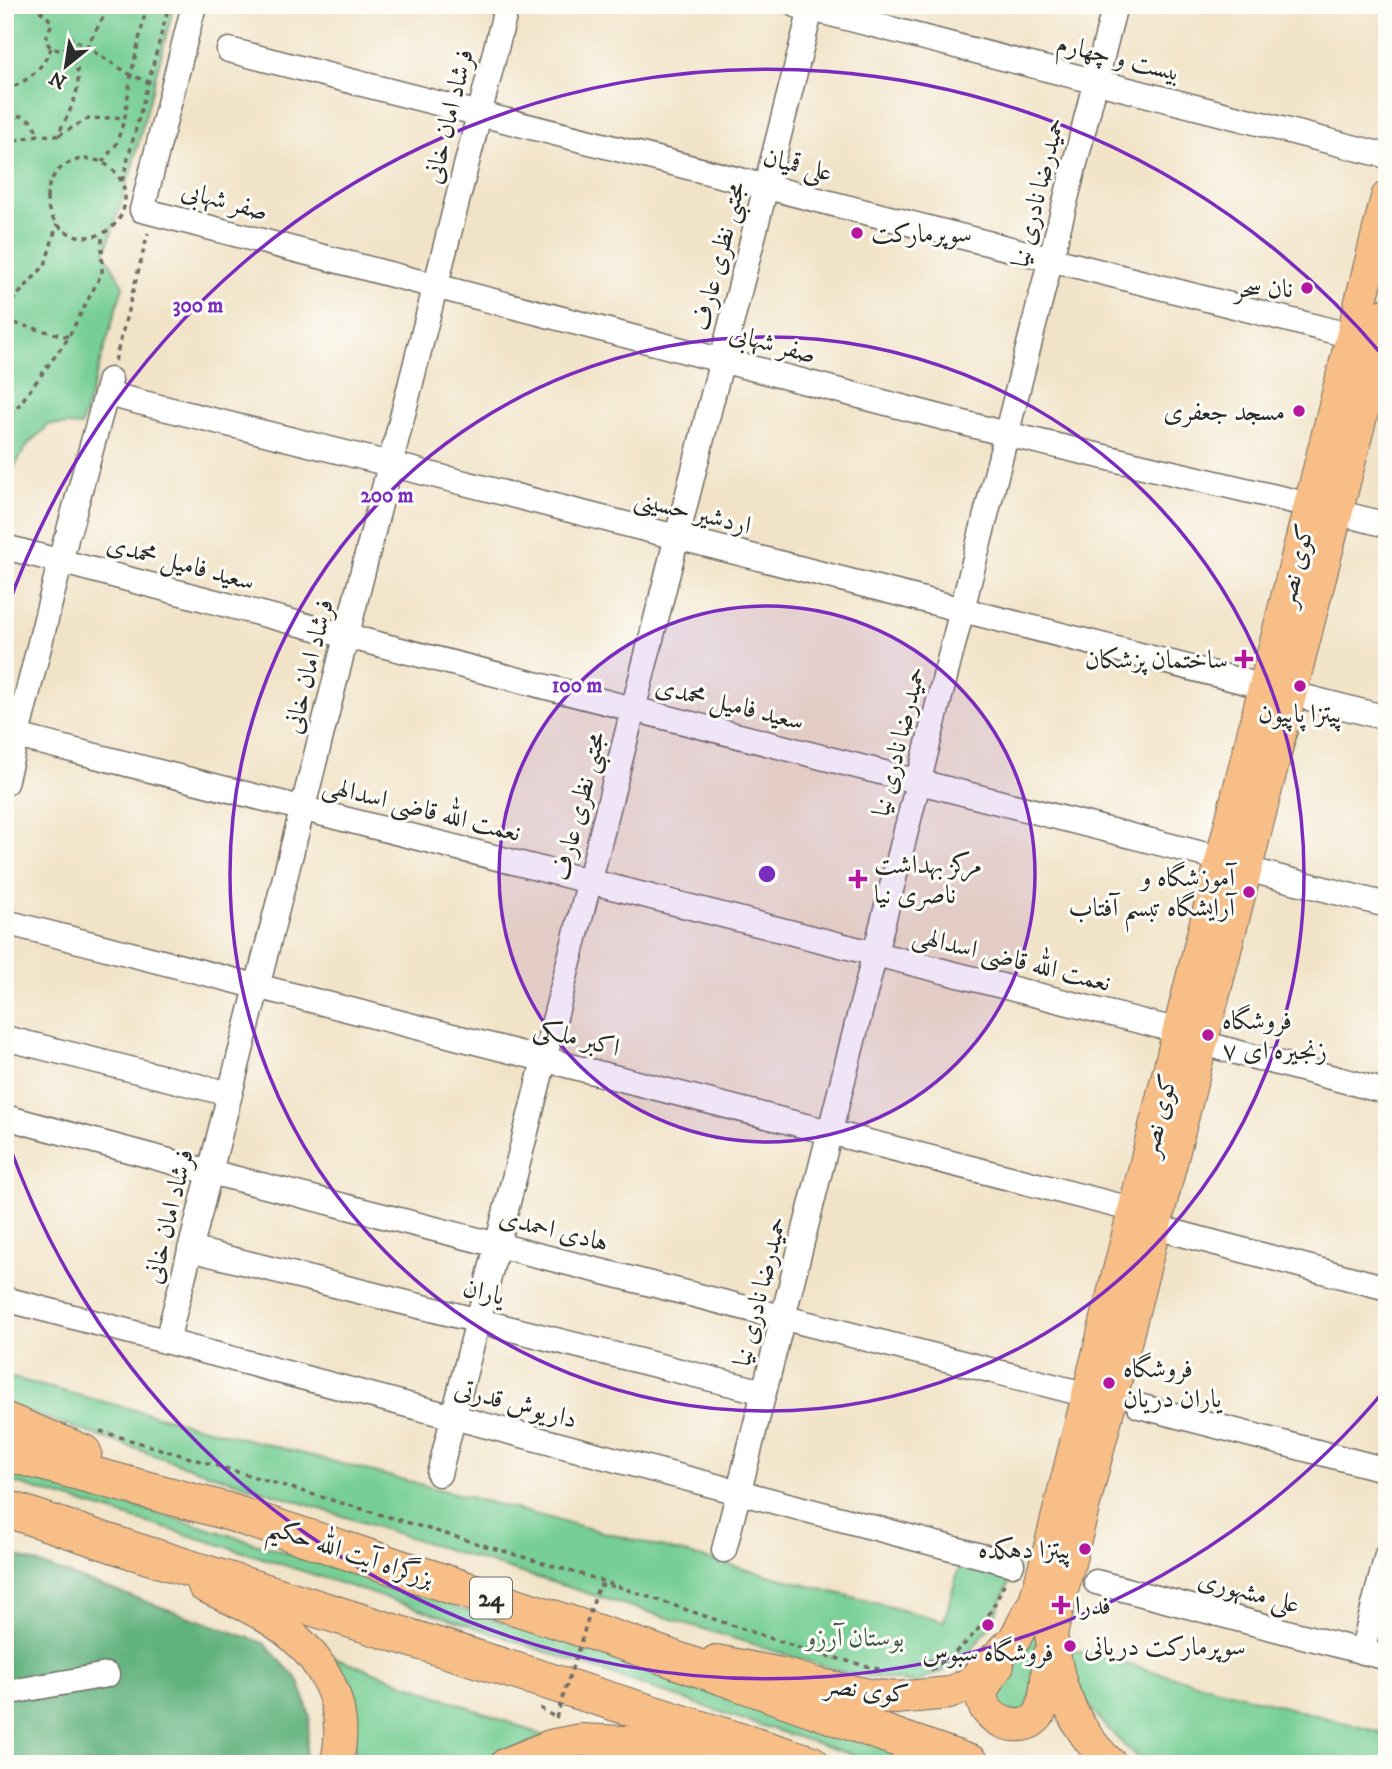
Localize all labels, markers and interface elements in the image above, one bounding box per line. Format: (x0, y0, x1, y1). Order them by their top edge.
street label: بیست و چهارم (1052, 27, 1184, 95)
north arrow (32, 32, 102, 102)
street label: فرشاد امان خانی (417, 46, 482, 187)
text: N (45, 65, 71, 93)
street label: حمیدرضا نادری نیا (1004, 114, 1073, 271)
street label: علی قمیان (759, 141, 836, 191)
street label: صفر شهابی (177, 174, 272, 230)
street label: مجتبی نظری عارف (685, 178, 757, 335)
place label: سوپرمارکت (871, 218, 972, 251)
marker: سوپرمارکت (849, 225, 865, 241)
place label: نان سحر (1232, 273, 1293, 306)
marker: نان سحر (1299, 280, 1315, 296)
text: 300 m (173, 293, 224, 319)
street label: صفر شهابی (725, 317, 820, 373)
place label: مسجد جعفری (1163, 396, 1285, 429)
marker: مسجد جعفری (1291, 403, 1307, 419)
street label: اردشیر حسینی (630, 482, 755, 544)
text: 200 m (360, 483, 414, 509)
street label: کوی نصر (1270, 521, 1323, 613)
street label: سعید فامیل محمدی (103, 528, 258, 599)
street label: فرشاد امان خانی (277, 596, 342, 737)
place label: ساختمان پزشکان (1085, 644, 1228, 677)
marker: ساختمان پزشکان (1234, 649, 1254, 669)
street label: حمیدرضا نادری نیا (865, 663, 934, 820)
street label: سعید فامیل محمدی (652, 670, 807, 739)
text: 100 m (552, 673, 602, 699)
marker: پیتزا پاپیون (1292, 678, 1308, 694)
place label: پیتزا پاپیون (1258, 698, 1342, 732)
street label: مجتبی نظری عارف (545, 728, 617, 885)
street label: نعمت الله قاضی اسدالهی (319, 764, 525, 851)
place label: مرکز بهداشت ناصری نیا (874, 849, 982, 912)
place label: آموزشگاه و آرایشگاه تبسم آفتاب (1068, 861, 1237, 933)
centre of rings (755, 862, 779, 886)
marker: مرکز بهداشت ناصری نیا (848, 869, 868, 889)
marker: آموزشگاه و آرایشگاه تبسم آفتاب (1241, 884, 1257, 900)
street label: نعمت الله قاضی اسدالهی (909, 914, 1115, 1001)
place label: فروشگاه زنجیره ای ۷ (1222, 1004, 1327, 1068)
street label: اکبر ملکی (530, 1012, 623, 1065)
marker: فروشگاه زنجیره ای ۷ (1200, 1027, 1216, 1043)
street label: کوی نصر (1133, 1071, 1186, 1163)
street label: فرشاد امان خانی (137, 1146, 202, 1287)
street label: هادی احمدی (496, 1201, 612, 1260)
street label: حمیدرضا نادری نیا (726, 1213, 795, 1370)
street label: یاران (459, 1271, 510, 1314)
place label: فروشگاه یاران دریان (1123, 1352, 1223, 1416)
street label: داریوش قدرتی (451, 1372, 581, 1437)
marker: فروشگاه یاران دریان (1101, 1375, 1117, 1391)
street label: بزرگراه آیت الله حکیم (261, 1506, 440, 1604)
place label: پیتزا دهکده (978, 1534, 1071, 1568)
marker: پیتزا دهکده (1077, 1541, 1093, 1557)
street label: علی مشهوری (1194, 1563, 1303, 1623)
road number: 24 (470, 1578, 512, 1618)
place label: فدرا (1075, 1590, 1111, 1623)
marker: فدرا (1053, 1597, 1069, 1613)
marker: فروشگاه سبوس (980, 1617, 996, 1633)
park label: بوستان آرزو (803, 1622, 904, 1655)
place label: سوپرمارکت دریانی (1084, 1631, 1246, 1664)
place label: فروشگاه سبوس (922, 1636, 1054, 1670)
marker: سوپرمارکت دریانی (1062, 1638, 1078, 1654)
street label: کوی نصر (820, 1669, 911, 1712)

